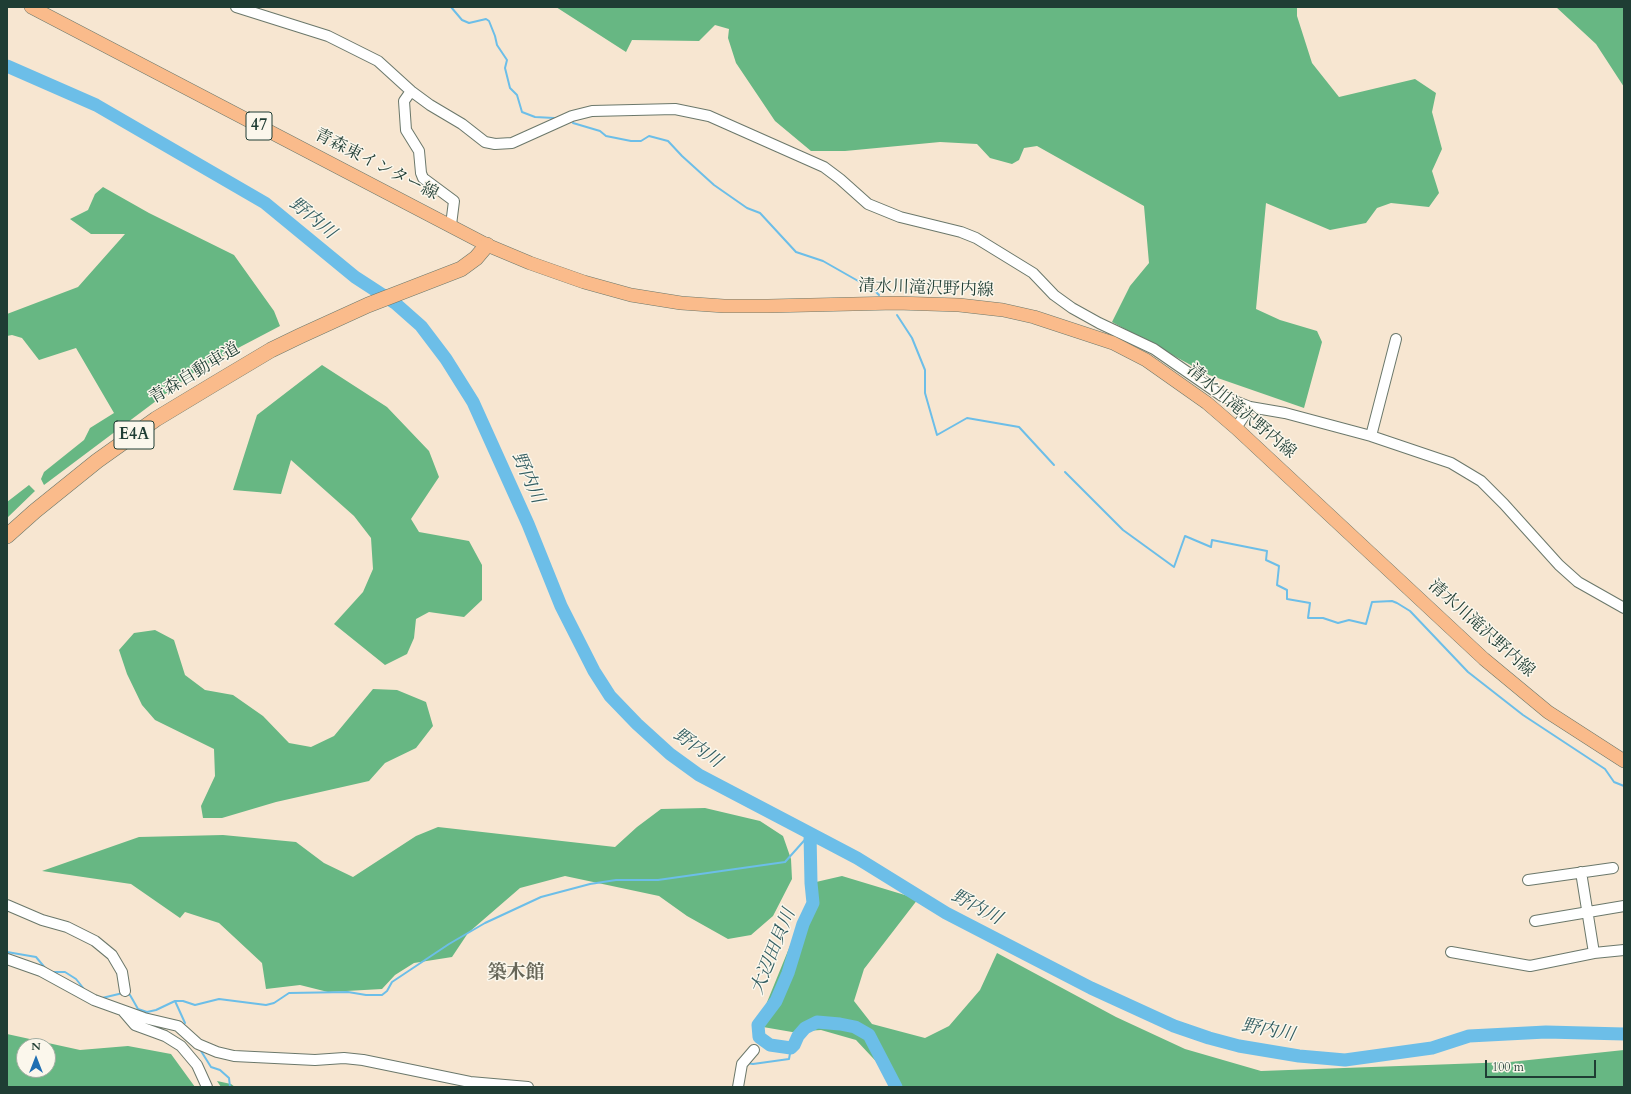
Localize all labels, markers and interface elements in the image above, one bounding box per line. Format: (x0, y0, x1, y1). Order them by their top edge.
road number: 47 (246, 112, 272, 140)
street label: 青森東インター線 (311, 125, 441, 205)
water label: 野内川 (284, 194, 340, 244)
street label: 清水川滝沢野内線 (858, 276, 994, 302)
street label: 青森自動車道 (146, 339, 244, 409)
street label: 清水川滝沢野内線 (1182, 360, 1300, 464)
road number: E4A (114, 421, 154, 449)
water label: 野内川 (506, 449, 548, 507)
street label: 清水川滝沢野内線 (1424, 576, 1538, 682)
water label: 野内川 (669, 725, 725, 773)
water label: 野内川 (947, 886, 1005, 930)
water label: 大辺田貝川 (747, 906, 801, 998)
district label: 築木館 (488, 963, 544, 985)
water label: 野内川 (1239, 1015, 1297, 1047)
north arrow (16, 1038, 56, 1078)
text: N (31, 1039, 41, 1054)
scale bar (1487, 1052, 1598, 1078)
text: 100 m (1492, 1059, 1524, 1075)

